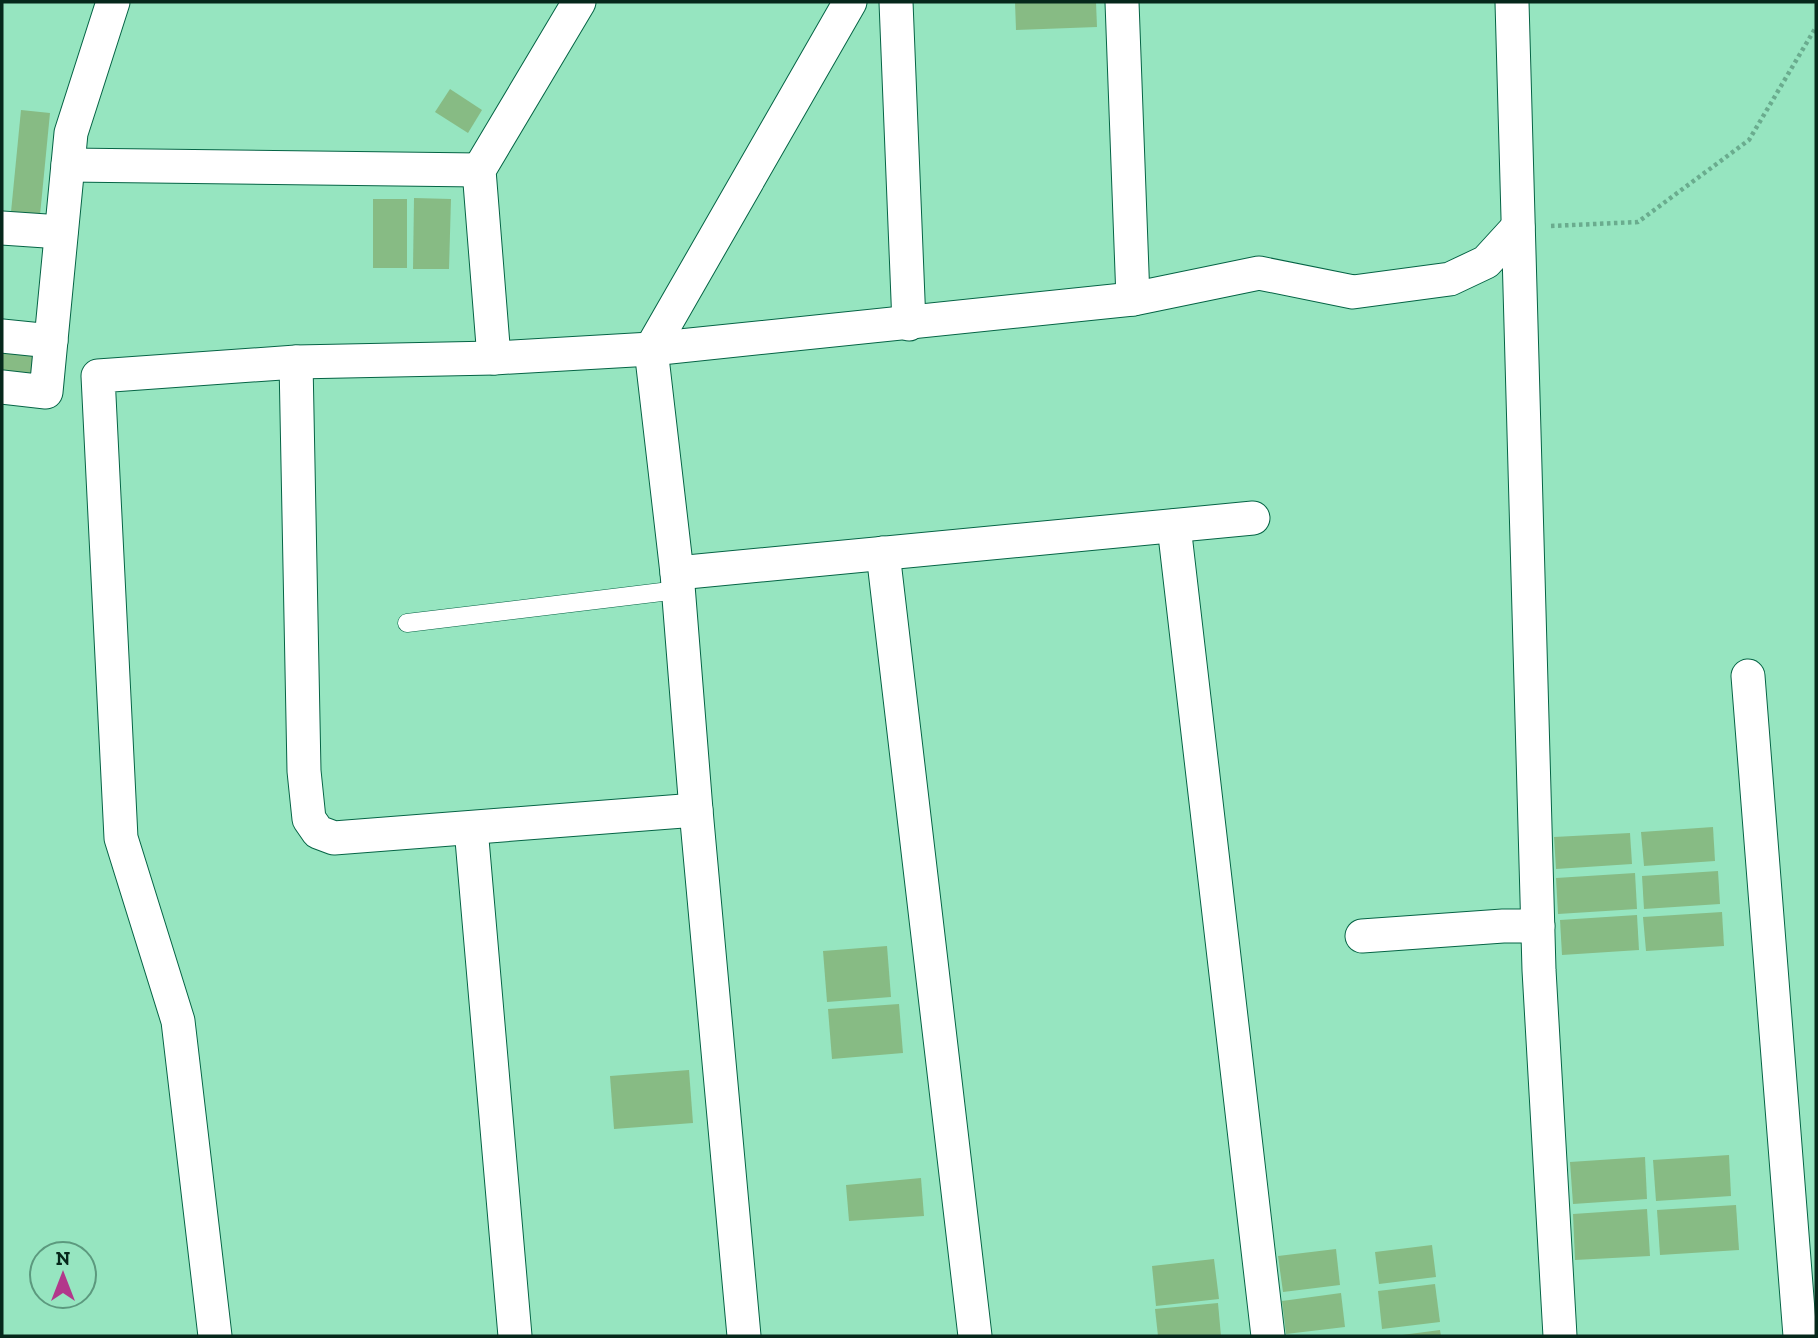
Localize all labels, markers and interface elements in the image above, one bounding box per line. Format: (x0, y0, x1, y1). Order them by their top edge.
north arrow (28, 1240, 98, 1310)
text: N (56, 1247, 70, 1270)

